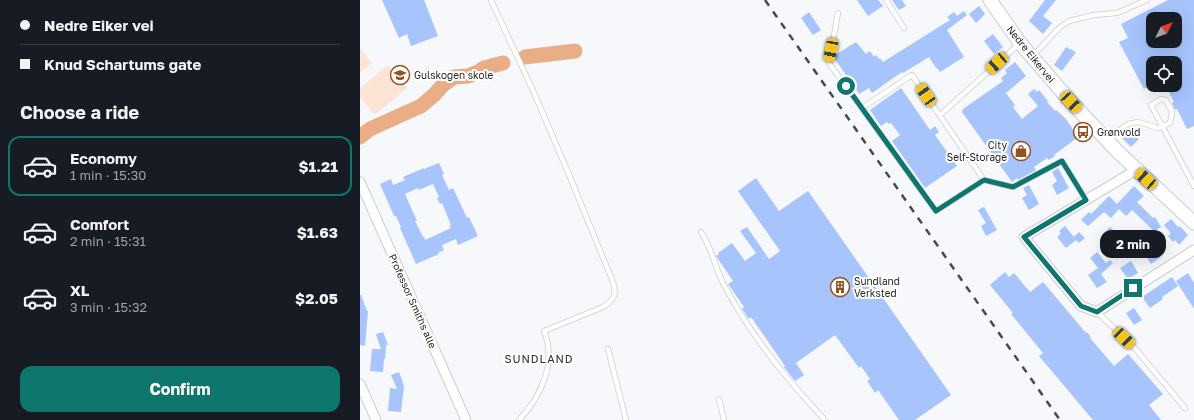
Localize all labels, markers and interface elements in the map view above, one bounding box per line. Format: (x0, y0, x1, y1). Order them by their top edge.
north arrow (1146, 12, 1182, 48)
map controls (1146, 12, 1182, 92)
text: Nedre Eiker vei (44, 16, 154, 34)
street label: Nedre Eikervei (1004, 23, 1058, 85)
car (823, 37, 839, 63)
car (984, 51, 1010, 75)
text: Knud Schartums gate (44, 55, 201, 73)
button: locate (1146, 56, 1182, 92)
school or university icon: Gulskogen skole (389, 64, 411, 86)
place label: Gulskogen skole (414, 69, 493, 81)
route start (837, 77, 855, 95)
car (914, 82, 938, 108)
car (1058, 89, 1084, 115)
text: Choose a ride (20, 101, 139, 123)
bus stop icon: Grønvold (1072, 121, 1094, 143)
place label: Grønvold (1097, 126, 1140, 138)
place label: City Self-Storage (947, 139, 1007, 163)
shop icon: City Self-Storage (1010, 140, 1032, 162)
icon: car (22, 148, 58, 184)
text: Economy (70, 149, 137, 167)
text: $1.21 (299, 157, 338, 175)
text: 1 min · 15:30 (70, 167, 146, 183)
car (1133, 167, 1159, 191)
icon: car (22, 214, 58, 250)
text: Comfort (70, 215, 129, 233)
text: $1.63 (297, 223, 338, 241)
callout: 2 min (1100, 230, 1166, 258)
text: 2 min · 15:31 (70, 233, 146, 249)
text: 2 min (1116, 236, 1150, 252)
street label: Professor Smiths alle (387, 252, 439, 350)
place label: Sundland Verksted (854, 275, 900, 299)
building icon: Sundland Verksted (829, 276, 851, 298)
route end (1124, 279, 1142, 297)
icon: car (22, 280, 58, 316)
text: XL (70, 281, 89, 299)
text: $2.05 (295, 289, 338, 307)
text: 3 min · 15:32 (70, 299, 147, 315)
car (1111, 325, 1137, 351)
district label: SUNDLAND (504, 352, 574, 365)
button: Confirm (20, 366, 340, 412)

